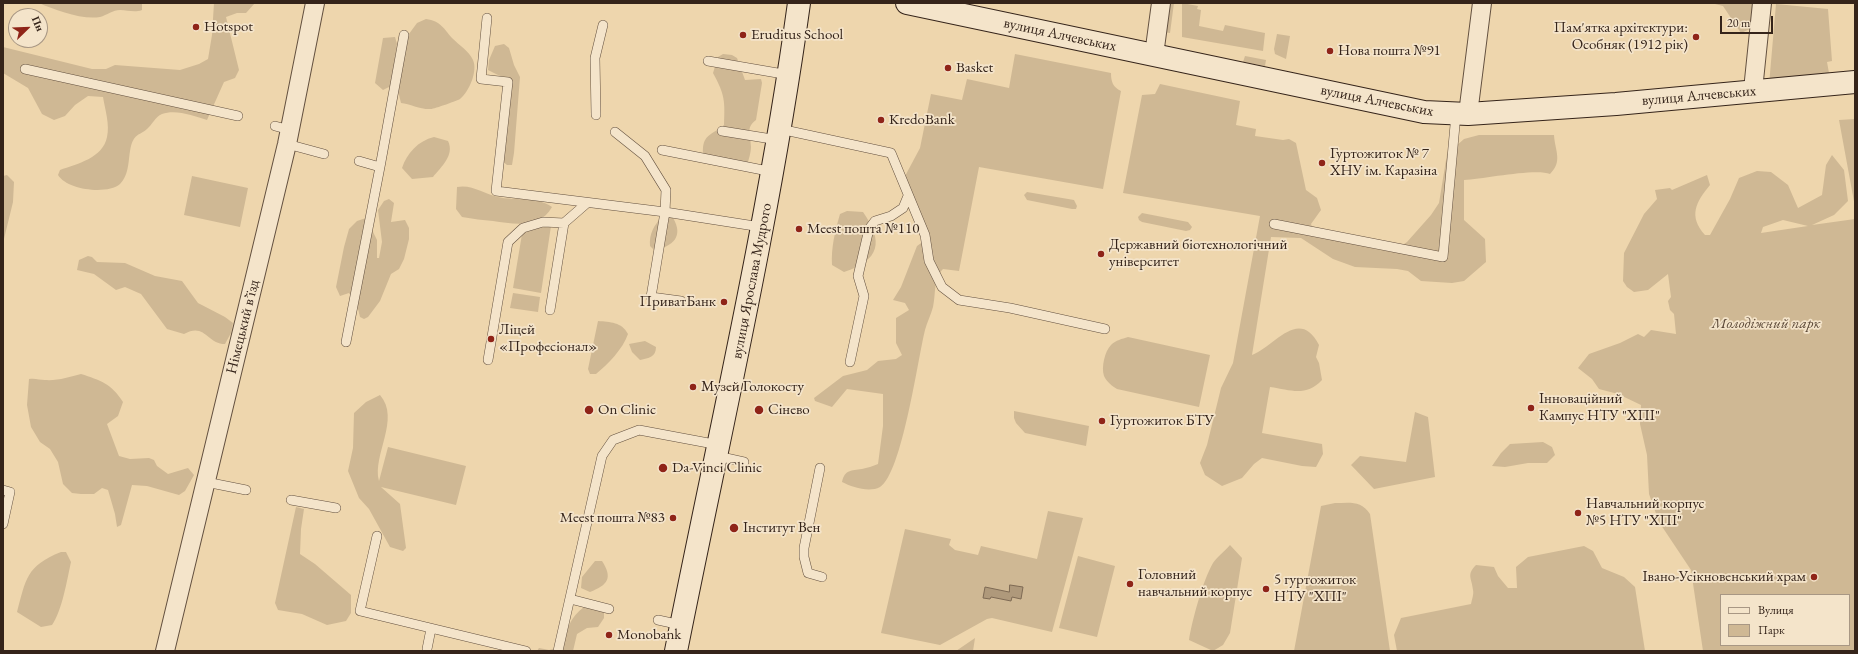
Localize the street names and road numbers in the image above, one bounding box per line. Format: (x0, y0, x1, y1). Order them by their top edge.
street label: вулиця Алчевських (1002, 14, 1118, 56)
street label: вулиця Алчевських (1319, 81, 1435, 121)
street label: вулиця Алчевських (1641, 82, 1757, 110)
street label: вулиця Ярослава Мудрого (728, 202, 776, 360)
street label: Німецький в’їзд (223, 278, 263, 376)

